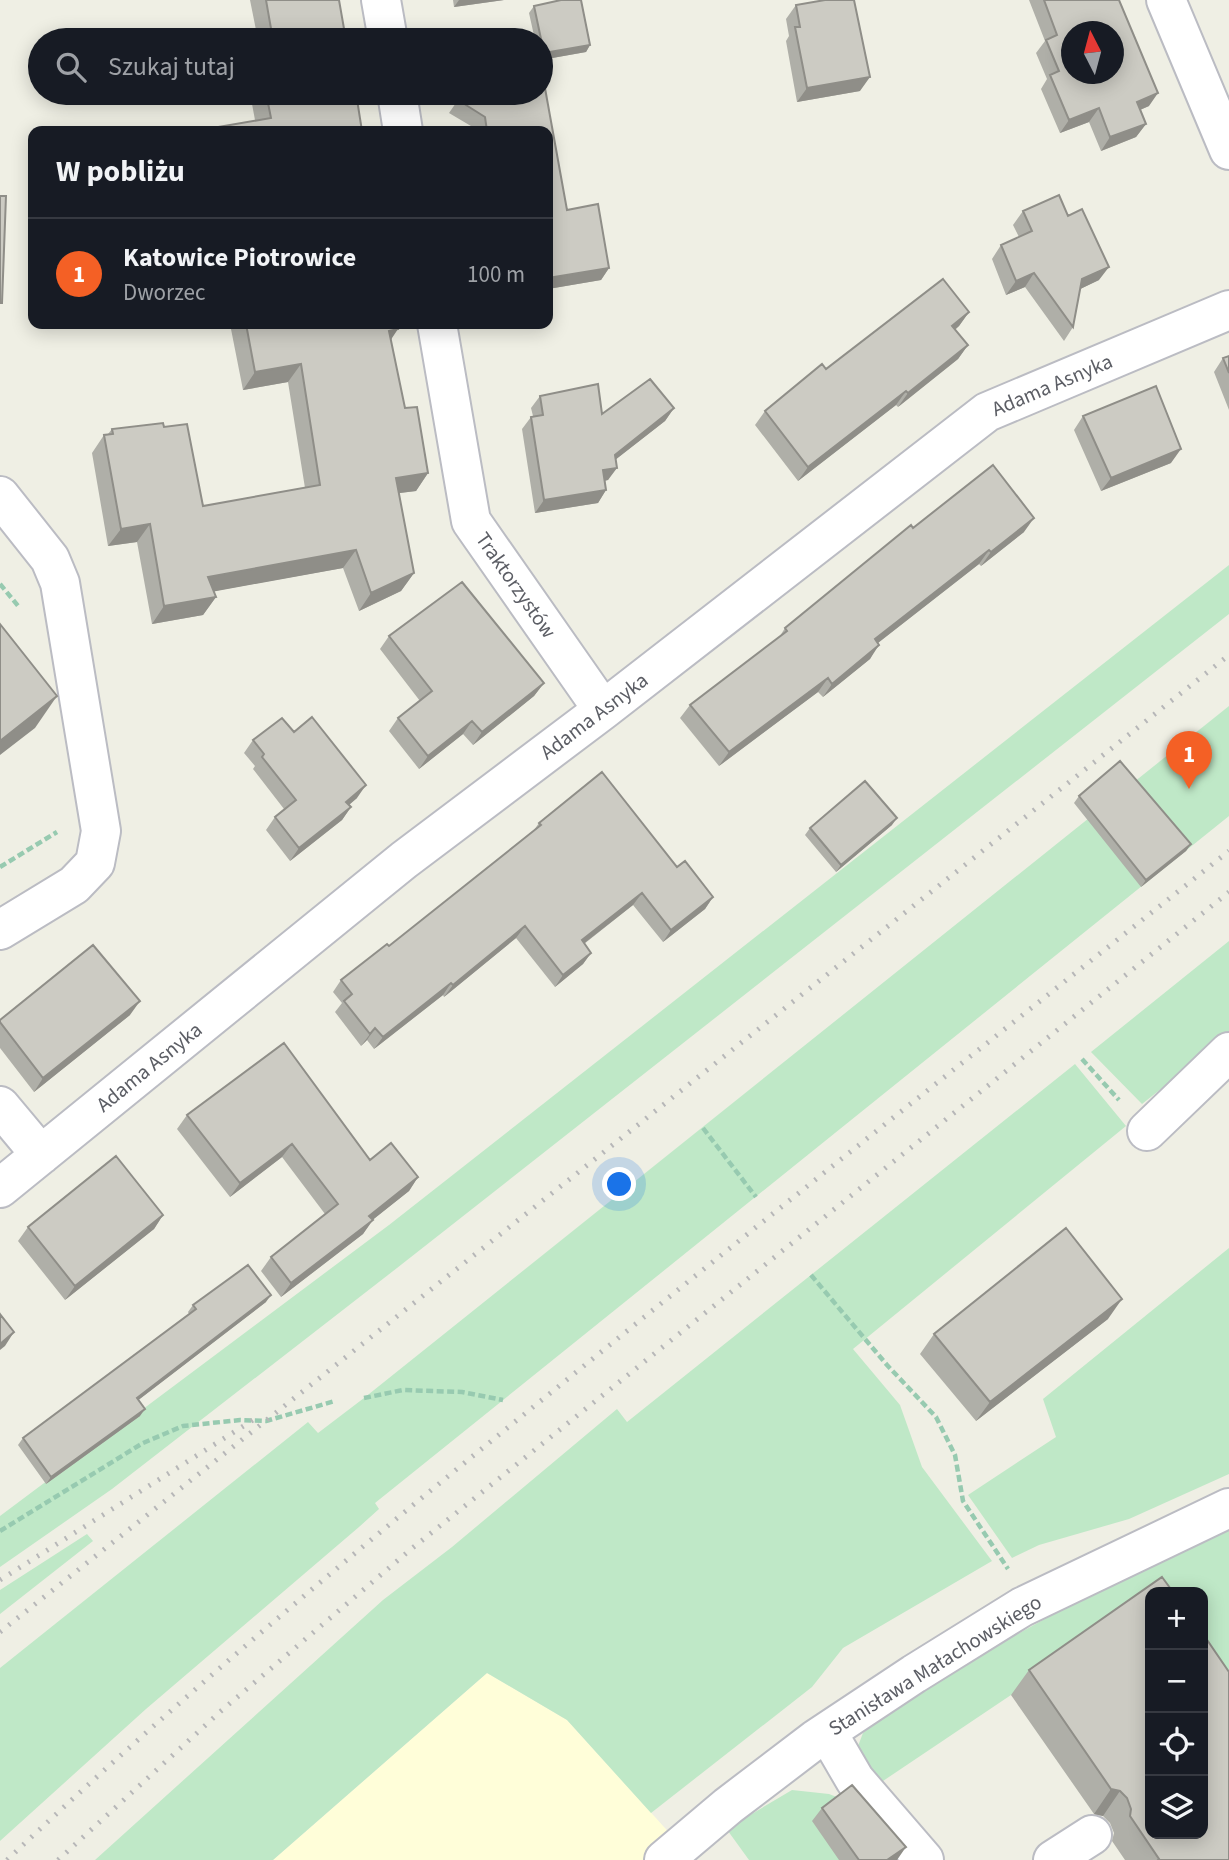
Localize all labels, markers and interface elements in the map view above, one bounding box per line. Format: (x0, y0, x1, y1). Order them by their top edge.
north arrow (1061, 21, 1124, 84)
search box (28, 28, 553, 105)
icon: search (52, 48, 90, 86)
text: Szukaj tutaj (108, 48, 235, 85)
text: W pobliżu (56, 150, 185, 193)
text: Katowice Piotrowice (123, 239, 356, 276)
text: 1 (73, 258, 85, 291)
text: 100 m (467, 258, 525, 291)
text: Dworzec (123, 276, 205, 309)
street label: Adama Asnyka (987, 346, 1117, 424)
street label: Traktorzystów (468, 526, 564, 644)
street label: Adama Asnyka (534, 665, 654, 767)
pin: 1 (1166, 731, 1212, 789)
street label: Adama Asnyka (90, 1015, 208, 1119)
your location (602, 1167, 636, 1201)
street label: Stanisława Małachowskiego (823, 1587, 1047, 1743)
map controls (1145, 1587, 1208, 1839)
button: + (1145, 1587, 1208, 1650)
button: − (1145, 1650, 1208, 1713)
button: locate (1145, 1713, 1208, 1776)
button: layers (1145, 1776, 1208, 1839)

